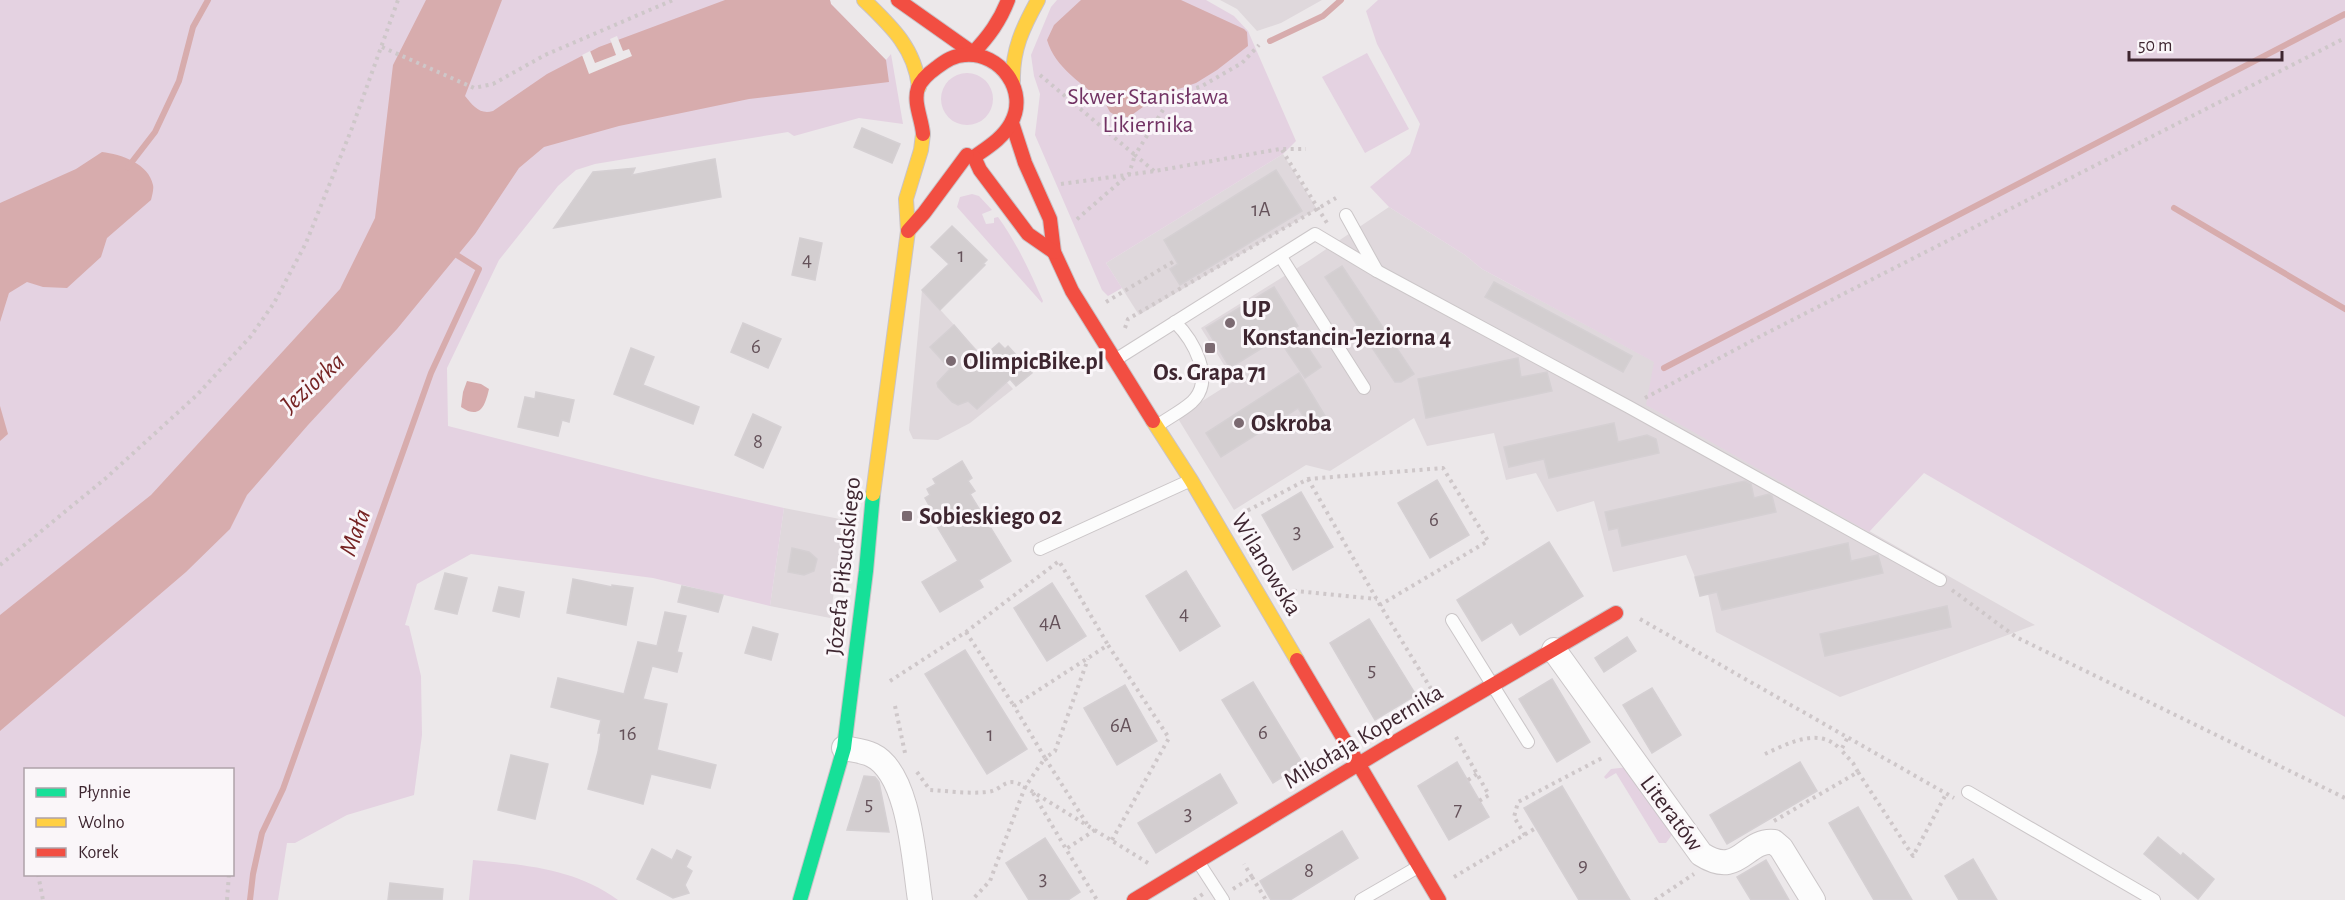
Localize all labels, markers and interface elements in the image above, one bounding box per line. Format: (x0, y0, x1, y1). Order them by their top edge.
scale bar (2129, 24, 2282, 62)
text: 50 m (2138, 37, 2172, 55)
park label: Skwer Stanisława Likiernika (1067, 85, 1229, 137)
house number: 1A (1251, 199, 1271, 220)
house number: 1 (957, 245, 965, 266)
house number: 4 (802, 249, 812, 270)
place label: UP Konstancin-Jeziorna 4 (1242, 298, 1451, 350)
marker: UP Konstancin-Jeziorna 4 (1223, 316, 1237, 330)
house number: 6 (751, 336, 761, 357)
marker: Os. Grapa 71 (1203, 341, 1217, 355)
water label: Jeziorka (275, 348, 350, 418)
place label: OlimpicBike.pl (963, 350, 1104, 374)
marker: OlimpicBike.pl (944, 354, 958, 368)
place label: Os. Grapa 71 (1153, 361, 1267, 385)
place label: Oskroba (1251, 412, 1332, 436)
marker: Oskroba (1232, 416, 1246, 430)
house number: 8 (753, 431, 763, 452)
street label: Józefa Piłsudskiego (823, 476, 865, 656)
water label: Mała (334, 505, 375, 559)
place label: Sobieskiego 02 (919, 505, 1062, 529)
marker: Sobieskiego 02 (900, 509, 914, 523)
street label: Wilanowska (1226, 509, 1306, 620)
house number: 6 (1429, 509, 1439, 530)
house number: 3 (1293, 521, 1301, 542)
house number: 4 (1179, 603, 1189, 624)
house number: 4A (1039, 612, 1061, 633)
house number: 5 (1368, 659, 1376, 680)
street label: Mikołaja Kopernika (1280, 680, 1447, 794)
house number: 6A (1110, 715, 1132, 736)
house number: 6 (1258, 722, 1268, 743)
house number: 16 (619, 723, 637, 744)
house number: 1 (986, 724, 994, 745)
legend (24, 768, 234, 876)
street label: Literatów (1635, 771, 1707, 856)
text: Płynnie (78, 784, 131, 802)
house number: 5 (865, 793, 873, 814)
house number: 7 (1454, 799, 1463, 820)
house number: 3 (1184, 803, 1192, 824)
text: Wolno (78, 814, 125, 832)
text: Korek (78, 844, 119, 862)
house number: 9 (1578, 854, 1588, 875)
house number: 8 (1304, 860, 1314, 881)
house number: 3 (1039, 868, 1047, 889)

